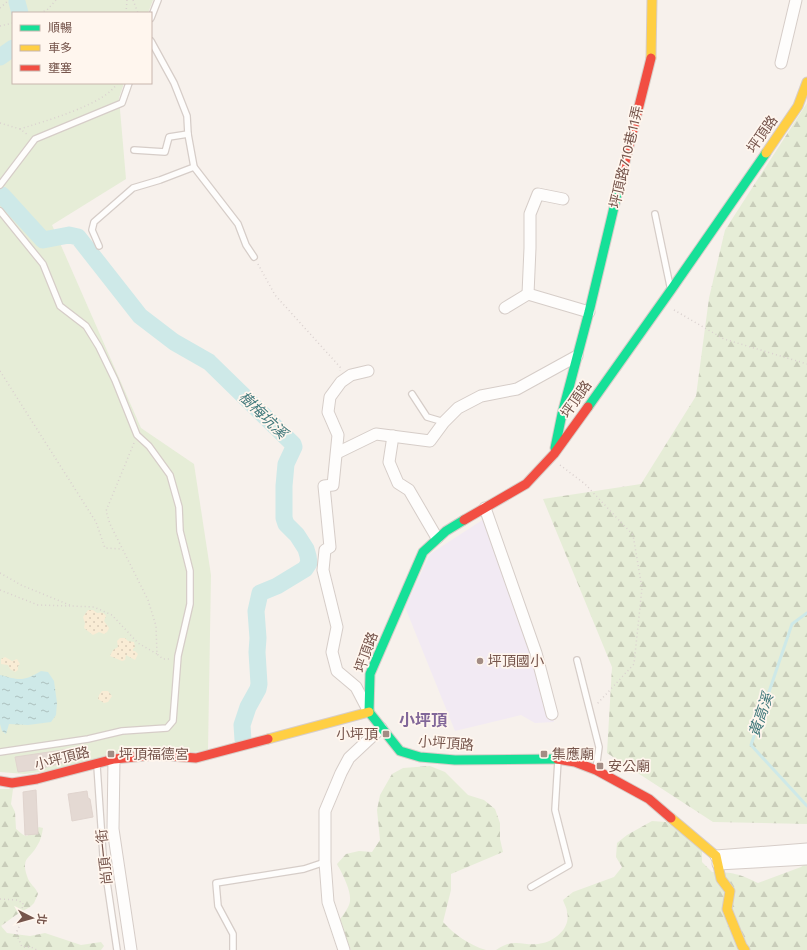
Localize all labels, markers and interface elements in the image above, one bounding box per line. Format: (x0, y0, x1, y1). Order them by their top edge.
legend (12, 12, 152, 84)
text: 順暢 (48, 20, 72, 34)
text: 車多 (48, 40, 72, 54)
text: 壅塞 (48, 60, 72, 74)
street label: 坪頂路710巷11弄 (605, 104, 646, 210)
street label: 坪頂路 (743, 112, 781, 156)
street label: 坪頂路 (557, 377, 595, 421)
water label: 樹梅坑溪 (236, 387, 293, 443)
street label: 坪頂路 (350, 629, 381, 674)
place label: 坪頂國小 (488, 652, 544, 669)
marker: 坪頂國小 (475, 656, 485, 666)
water label: 黃高溪 (744, 689, 777, 739)
district label: 小坪頂 (399, 710, 448, 729)
place label: 小坪頂 (336, 725, 378, 742)
marker: 小坪頂 (381, 729, 391, 739)
street label: 小坪頂路 (418, 732, 475, 753)
street label: 小坪頂路 (33, 742, 91, 773)
place label: 坪頂福德宮 (119, 745, 189, 762)
place label: 集應廟 (552, 745, 594, 762)
marker: 坪頂福德宮 (106, 749, 116, 759)
marker: 集應廟 (539, 749, 549, 759)
place label: 安公廟 (608, 757, 650, 774)
marker: 安公廟 (595, 761, 605, 771)
street label: 尚頂一街 (92, 828, 115, 886)
north arrow (12, 898, 52, 938)
text: 北 (35, 913, 49, 925)

